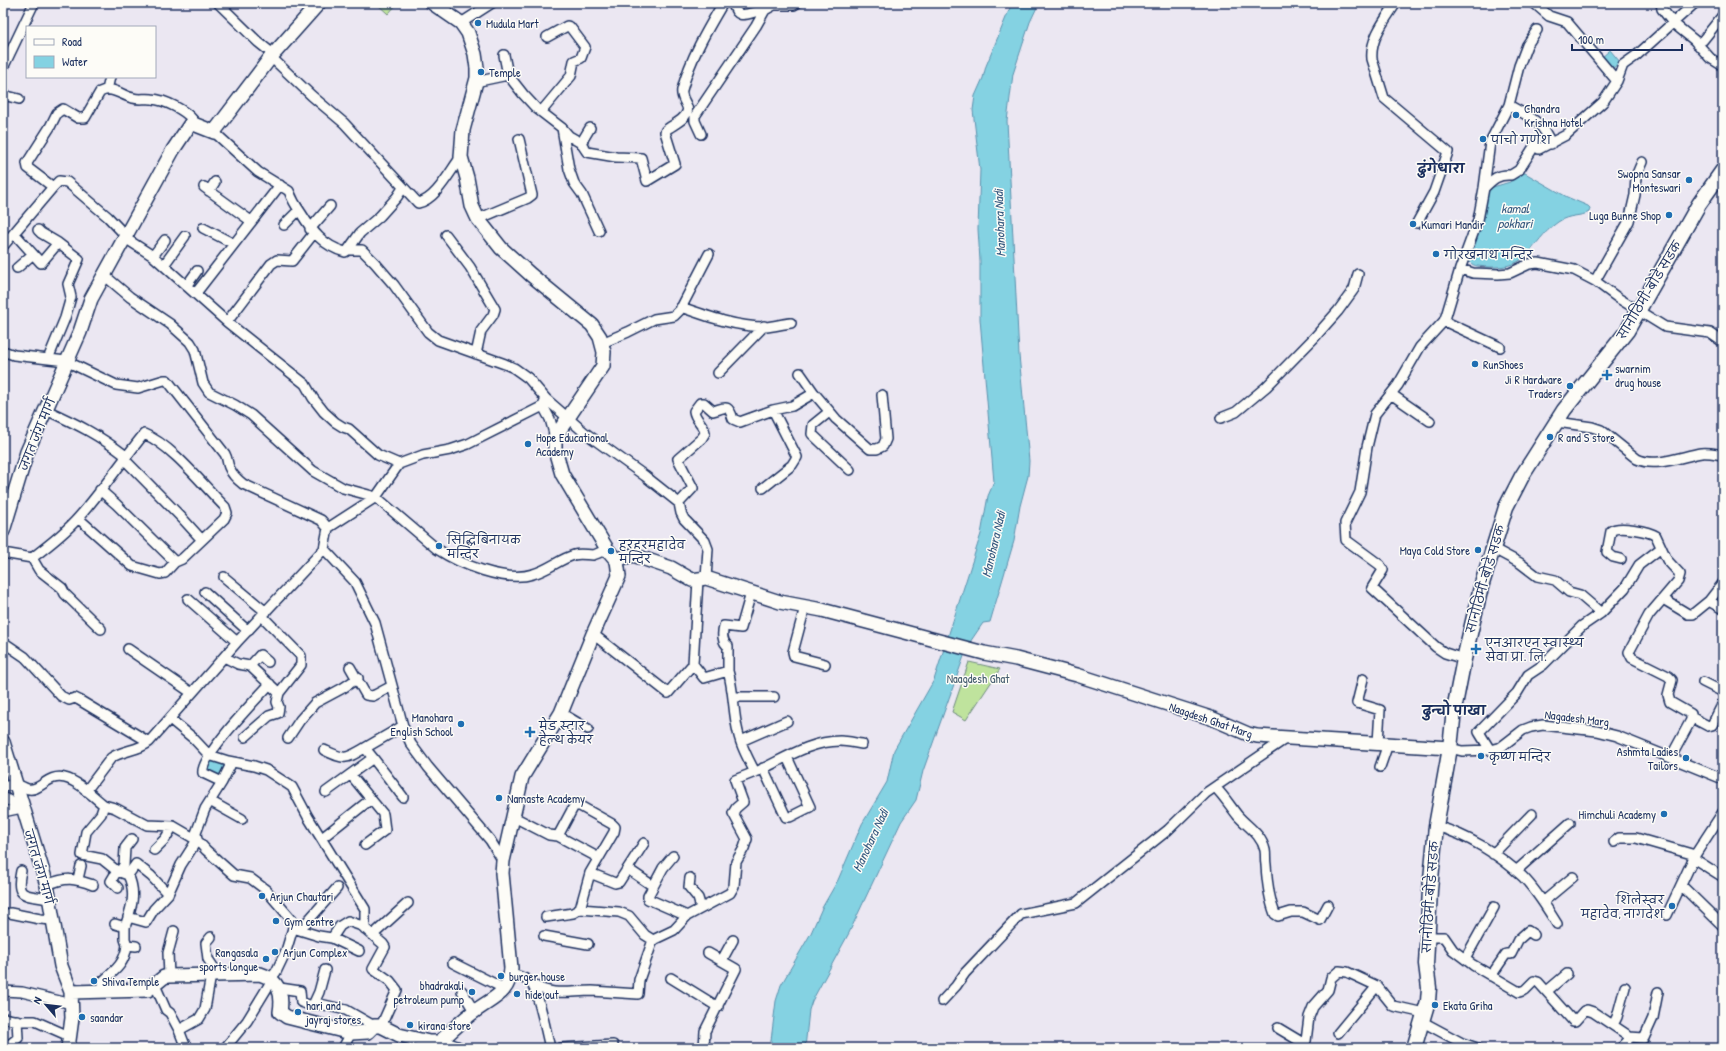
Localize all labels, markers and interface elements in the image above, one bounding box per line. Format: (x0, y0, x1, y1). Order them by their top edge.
place label: Mudula Mart (486, 15, 540, 32)
marker: Mudula Mart (473, 18, 483, 28)
legend (26, 26, 156, 78)
scale bar (1572, 26, 1682, 52)
text: 100 m (1578, 31, 1604, 48)
text: Road (62, 33, 82, 50)
text: Water (62, 53, 88, 70)
place label: Temple (489, 64, 521, 81)
marker: Temple (476, 67, 486, 77)
place label: Chandra Krishna Hotel (1524, 100, 1583, 131)
marker: Chandra Krishna Hotel (1511, 110, 1521, 120)
place label: पाचो गणेश (1490, 129, 1553, 148)
marker: पाचो गणेश (1478, 134, 1488, 144)
district label: ढुंगेधारा (1417, 157, 1466, 178)
place label: Swopna Sansar Monteswari (1617, 165, 1681, 196)
marker: Swopna Sansar Monteswari (1684, 175, 1694, 185)
water label: Manohara Nadi (989, 188, 1009, 257)
water label: kamal pokhari (1497, 199, 1533, 233)
place label: Luga Bunne Shop (1589, 207, 1661, 224)
marker: Luga Bunne Shop (1664, 210, 1674, 220)
place label: Kumari Mandir (1421, 216, 1485, 233)
marker: Kumari Mandir (1408, 219, 1418, 229)
street label: सानोठिमी-बोडे सडक (1612, 237, 1686, 343)
place label: गोरखनाथ मन्दिर (1443, 246, 1534, 263)
marker: गोरखनाथ मन्दिर (1431, 249, 1441, 259)
place label: RunShoes (1483, 356, 1524, 373)
marker: RunShoes (1470, 359, 1480, 369)
place label: swarnim drug house (1615, 360, 1661, 391)
marker: swarnim drug house (1602, 370, 1612, 380)
place label: Ji R Hardware Traders (1505, 371, 1562, 402)
marker: Ji R Hardware Traders (1565, 381, 1575, 391)
street label: जगत जंग मार्ग (14, 394, 60, 474)
place label: Hope Educational Academy (536, 429, 609, 460)
place label: R and S store (1558, 429, 1615, 446)
marker: R and S store (1545, 432, 1555, 442)
marker: Hope Educational Academy (523, 439, 533, 449)
water label: Manohara Nadi (977, 508, 1010, 579)
street label: सानोठिमी-बोडे सडक (1461, 522, 1509, 636)
place label: सिद्धिबिनायक मन्दिर (446, 531, 521, 562)
place label: हरहरमहादेव मन्दिर (618, 536, 686, 567)
marker: सिद्धिबिनायक मन्दिर (434, 541, 444, 551)
place label: Maya Cold Store (1400, 542, 1470, 559)
marker: Maya Cold Store (1473, 545, 1483, 555)
marker: हरहरमहादेव मन्दिर (606, 546, 616, 556)
place label: एनआरएन स्वास्थ्य सेवा प्रा. लि. (1484, 634, 1585, 665)
marker: एनआरएन स्वास्थ्य सेवा प्रा. लि. (1470, 643, 1482, 655)
park label: Naagdesh Ghat (947, 670, 1010, 687)
street label: Naagdesh Ghat Marg (1167, 698, 1255, 742)
district label: ढुन्चो पाखा (1421, 699, 1487, 721)
street label: Nagadesh Marg (1544, 706, 1610, 730)
place label: Manohara English School (391, 709, 454, 740)
place label: मेड स्टार हेल्थ केयर (538, 717, 594, 748)
marker: Manohara English School (456, 719, 466, 729)
marker: मेड स्टार हेल्थ केयर (524, 726, 536, 738)
place label: Ashmta Ladies Tailors (1617, 743, 1678, 774)
place label: कृष्ण मन्दिर (1488, 748, 1552, 765)
marker: कृष्ण मन्दिर (1476, 751, 1486, 761)
marker: Ashmta Ladies Tailors (1681, 753, 1691, 763)
place label: Namaste Academy (507, 790, 585, 807)
marker: Namaste Academy (494, 793, 504, 803)
water label: Manohara Nadi (848, 805, 893, 874)
place label: Himchuli Academy (1578, 806, 1656, 823)
marker: Himchuli Academy (1659, 809, 1669, 819)
street label: जगत जंग मार्ग (20, 827, 58, 907)
street label: सानोठिमी-बोडे सडक (1417, 839, 1442, 954)
place label: Arjun Chautari (270, 888, 334, 905)
marker: Arjun Chautari (257, 891, 267, 901)
place label: शिलेस्वर महादेव, नागदेश (1580, 891, 1665, 922)
marker: शिलेस्वर महादेव, नागदेश (1667, 901, 1677, 911)
place label: Gym centre (284, 913, 334, 930)
marker: Gym centre (271, 916, 281, 926)
place label: Rangasala sports longue (199, 944, 258, 975)
place label: Arjun Complex (283, 944, 347, 961)
marker: Arjun Complex (270, 947, 280, 957)
marker: Rangasala sports longue (261, 954, 271, 964)
place label: burger house (509, 968, 565, 985)
marker: burger house (496, 971, 506, 981)
place label: Shiva Temple (102, 973, 159, 990)
marker: Shiva Temple (89, 976, 99, 986)
place label: bhadrakali petroleum pump (394, 977, 464, 1008)
north arrow (26, 985, 66, 1025)
place label: hide out (525, 986, 560, 1003)
marker: bhadrakali petroleum pump (467, 987, 477, 997)
marker: hide out (512, 989, 522, 999)
text: N (30, 994, 45, 1006)
place label: hari and jayraj stores (304, 997, 361, 1028)
place label: Ekata Griha (1443, 997, 1493, 1014)
marker: Ekata Griha (1430, 1000, 1440, 1010)
marker: hari and jayraj stores (293, 1007, 303, 1017)
place label: saandar (90, 1009, 124, 1026)
marker: saandar (77, 1012, 87, 1022)
place label: kirana store (418, 1017, 471, 1034)
marker: kirana store (405, 1020, 415, 1030)

